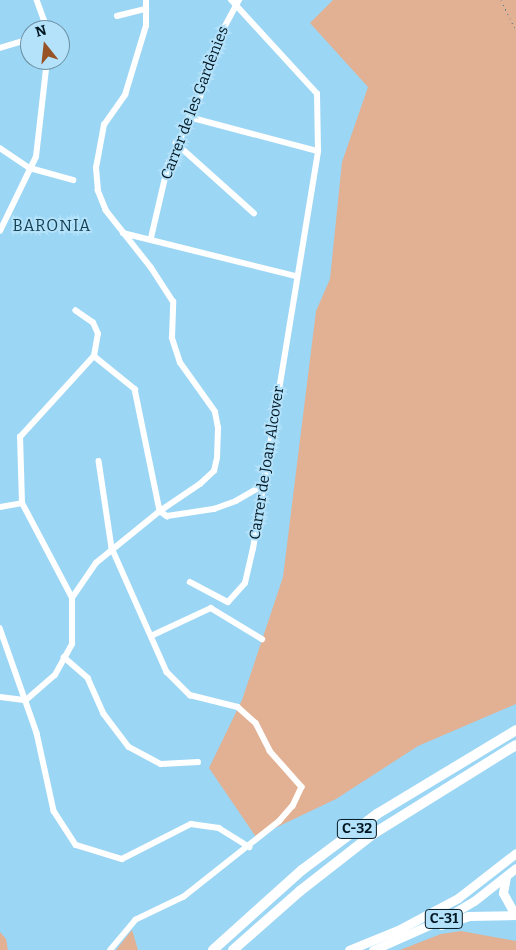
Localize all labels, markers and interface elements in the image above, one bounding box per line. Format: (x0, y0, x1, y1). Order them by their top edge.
north arrow (20, 20, 70, 70)
text: N (33, 21, 49, 41)
street label: Carrer de les Gardènies (157, 24, 233, 182)
district label: BARONIA (12, 216, 92, 236)
street label: Carrer de Joan Alcover (246, 385, 288, 541)
road number: C-32 (336, 818, 378, 841)
road number: C-31 (424, 908, 464, 931)

